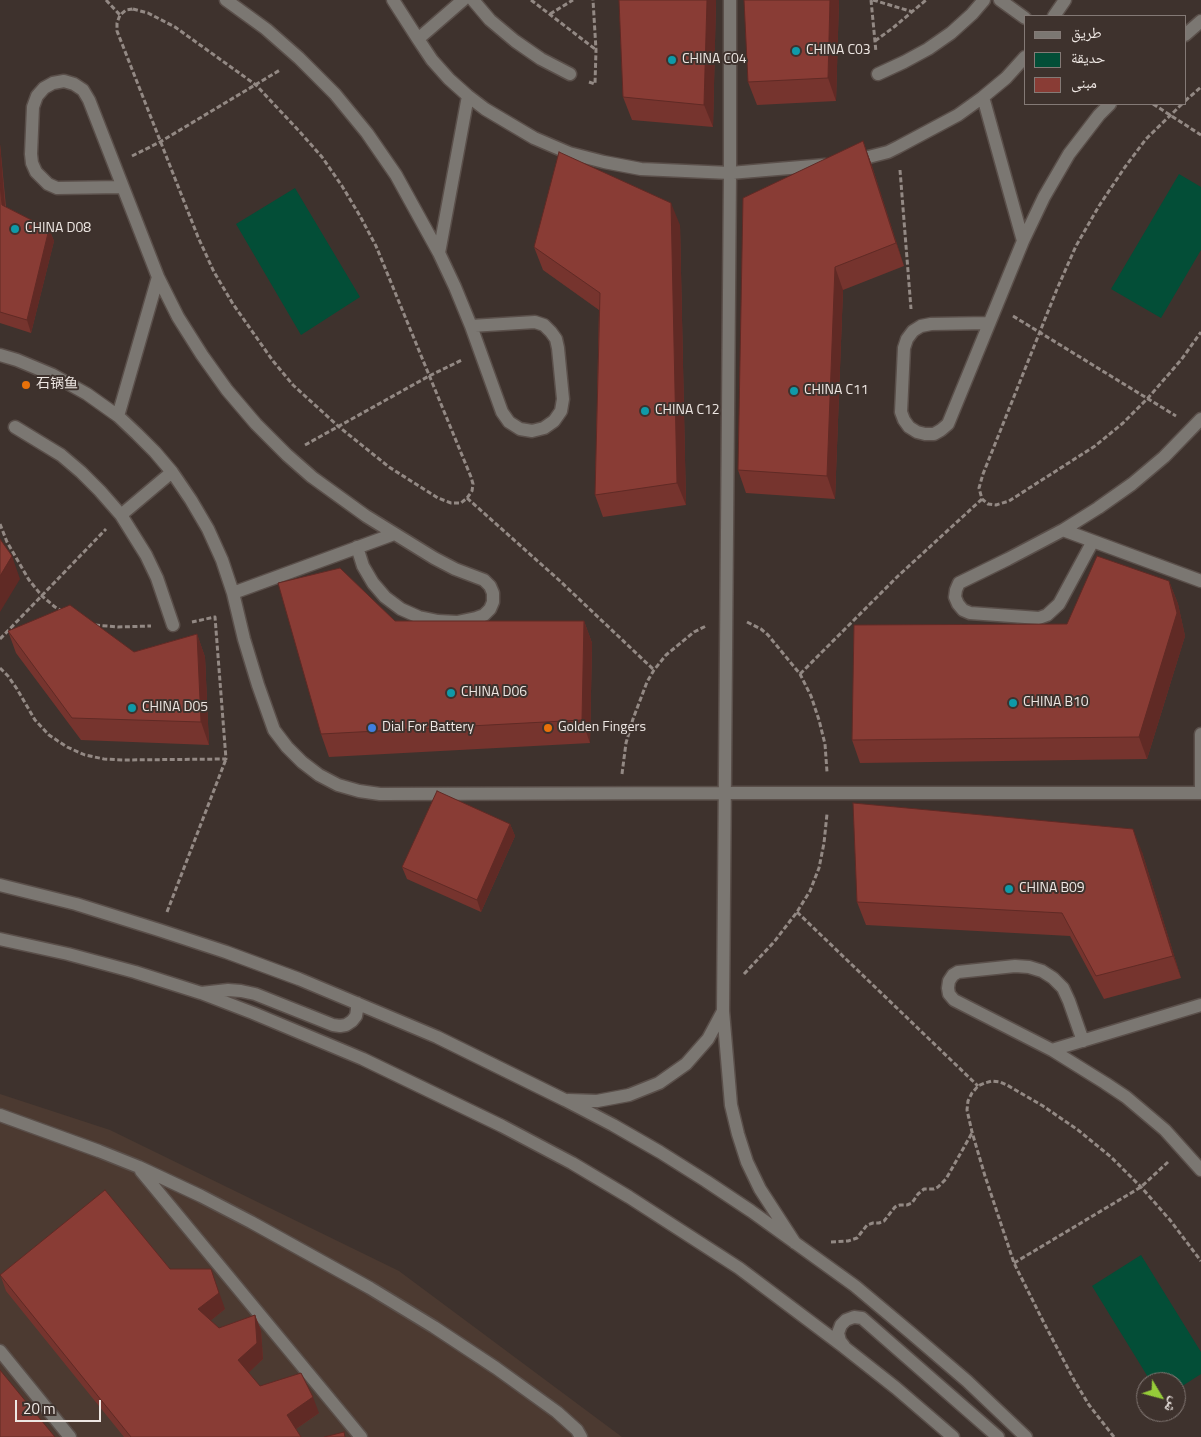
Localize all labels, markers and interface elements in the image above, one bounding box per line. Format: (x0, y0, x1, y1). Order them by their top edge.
legend (1024, 15, 1186, 105)
text: طريق (1071, 21, 1102, 44)
place label: CHINA C03 (806, 43, 871, 59)
marker: CHINA C03 (790, 45, 802, 57)
text: حديقة (1071, 46, 1105, 69)
place label: CHINA C04 (682, 52, 747, 68)
marker: CHINA C04 (666, 54, 678, 66)
text: مبنى (1071, 71, 1097, 94)
place label: CHINA D08 (25, 221, 91, 237)
marker: CHINA D08 (9, 223, 21, 235)
place label: 石锅鱼 (36, 377, 78, 393)
marker: 石锅鱼 (20, 379, 32, 391)
place label: CHINA C11 (804, 383, 869, 399)
marker: CHINA C11 (788, 385, 800, 397)
place label: CHINA C12 (655, 403, 720, 419)
marker: CHINA C12 (639, 405, 651, 417)
place label: CHINA D06 (461, 685, 527, 701)
marker: CHINA D06 (445, 687, 457, 699)
place label: CHINA B10 (1023, 695, 1089, 711)
marker: CHINA B10 (1007, 697, 1019, 709)
place label: CHINA D05 (142, 700, 208, 716)
marker: CHINA D05 (126, 702, 138, 714)
place label: Dial For Battery (382, 720, 474, 736)
place label: Golden Fingers (558, 720, 646, 736)
marker: Dial For Battery (366, 722, 378, 734)
marker: Golden Fingers (542, 722, 554, 734)
place label: CHINA B09 (1019, 881, 1085, 897)
marker: CHINA B09 (1003, 883, 1015, 895)
north arrow (1136, 1372, 1186, 1422)
scale bar (18, 1390, 104, 1422)
text: ش (1160, 1393, 1185, 1418)
text: 20 m (23, 1397, 56, 1420)

